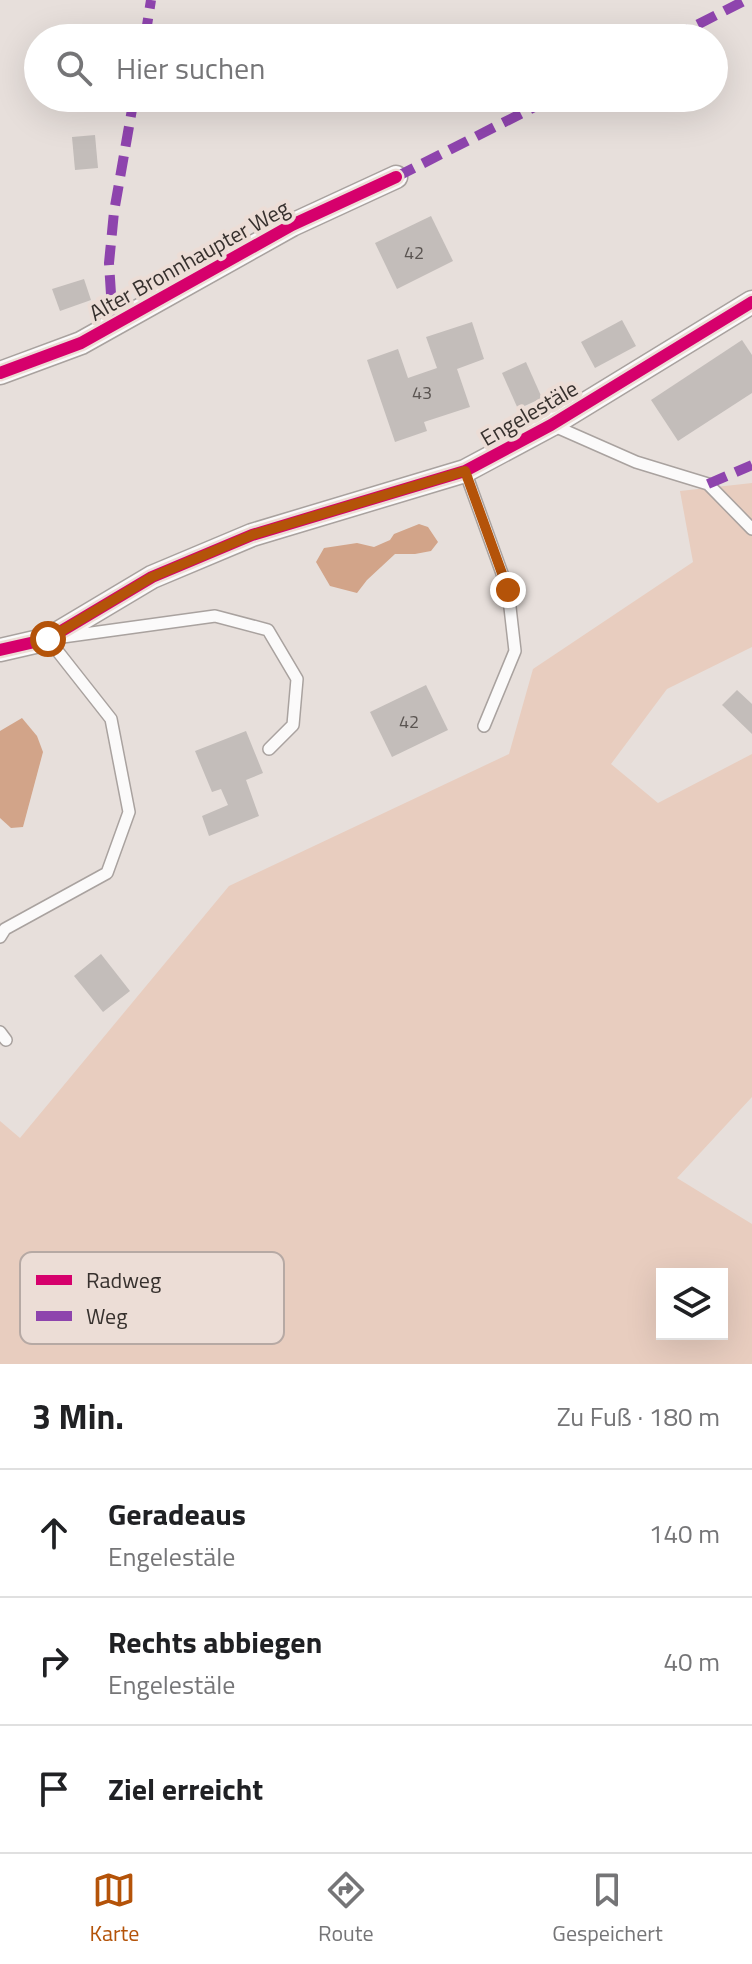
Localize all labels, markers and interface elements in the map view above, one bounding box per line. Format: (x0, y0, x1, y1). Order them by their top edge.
search box (24, 24, 728, 112)
text: Hier suchen (116, 45, 265, 91)
icon: search (52, 46, 96, 90)
street label: Alter Bronnhaupter Weg (83, 191, 295, 329)
house number: 42 (404, 239, 424, 266)
street label: Engelestäle (474, 371, 584, 455)
house number: 43 (412, 379, 432, 406)
route end (490, 572, 526, 608)
route start (30, 621, 66, 657)
house number: 42 (399, 708, 419, 735)
legend (20, 1252, 284, 1344)
text: Radweg (86, 1263, 161, 1297)
map controls (656, 1268, 728, 1340)
button: layers (656, 1268, 728, 1340)
text: Weg (86, 1299, 127, 1333)
text: 3 Min. (32, 1390, 124, 1442)
text: Zu Fuß · 180 m (557, 1397, 720, 1436)
text: Geradeaus (108, 1491, 246, 1537)
icon: ahead (32, 1511, 76, 1555)
text: 140 m (649, 1514, 720, 1553)
text: Engelestäle (108, 1537, 235, 1576)
text: Rechts abbiegen (108, 1619, 322, 1665)
icon: right (32, 1639, 76, 1683)
text: 40 m (663, 1642, 720, 1681)
text: Engelestäle (108, 1665, 235, 1704)
text: Ziel erreicht (108, 1766, 263, 1812)
icon: arrive (32, 1767, 76, 1811)
tab: Karte (89, 1868, 139, 1950)
tab: Route (318, 1868, 374, 1950)
tab: Gespeichert (552, 1868, 663, 1950)

